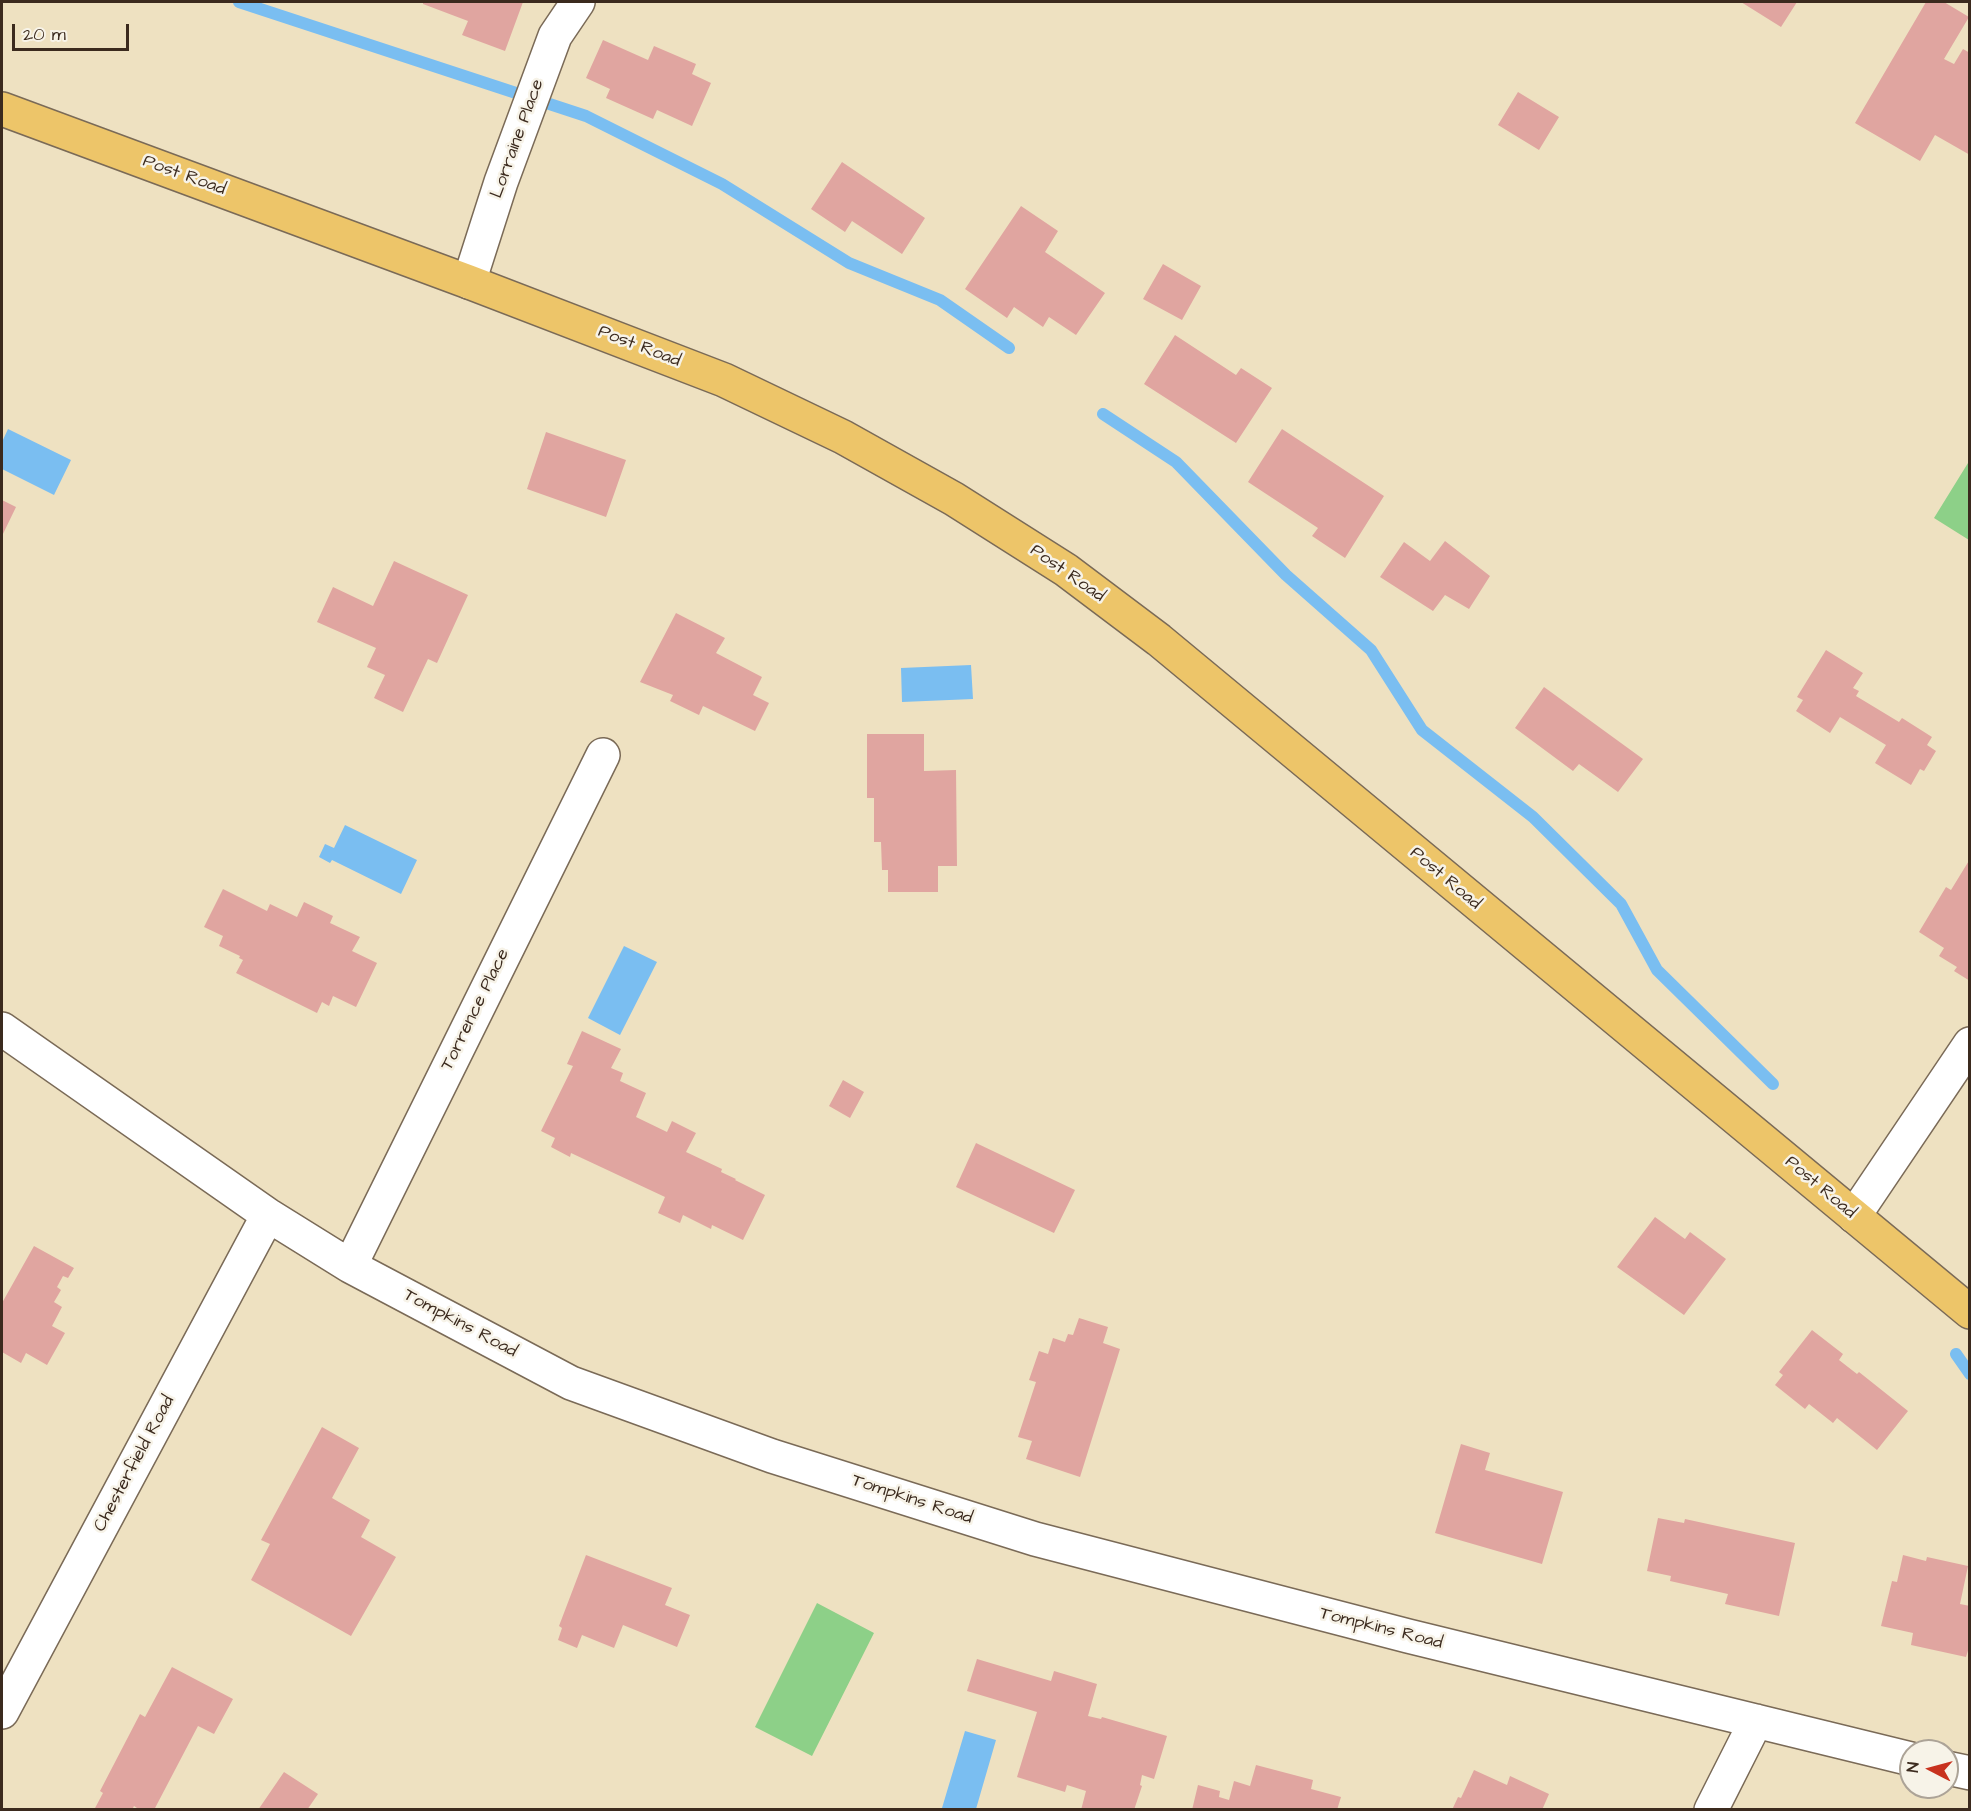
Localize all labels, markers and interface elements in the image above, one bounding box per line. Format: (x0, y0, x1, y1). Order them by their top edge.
scale bar (15, 12, 132, 50)
text: 20 m (23, 22, 66, 47)
street label: Lorraine Place (486, 77, 550, 201)
street label: Post Road (140, 151, 228, 201)
street label: Post Road (595, 321, 683, 373)
street label: Post Road (1025, 540, 1109, 608)
street label: Post Road (1405, 843, 1485, 915)
street label: Torrence Place (437, 946, 515, 1074)
street label: Post Road (1780, 1152, 1860, 1224)
street label: Tompkins Road (399, 1285, 521, 1363)
street label: Chesterfield Road (90, 1392, 180, 1536)
street label: Tompkins Road (849, 1470, 975, 1530)
street label: Tompkins Road (1317, 1603, 1445, 1655)
north arrow (1899, 1739, 1959, 1799)
text: N (1902, 1761, 1925, 1773)

